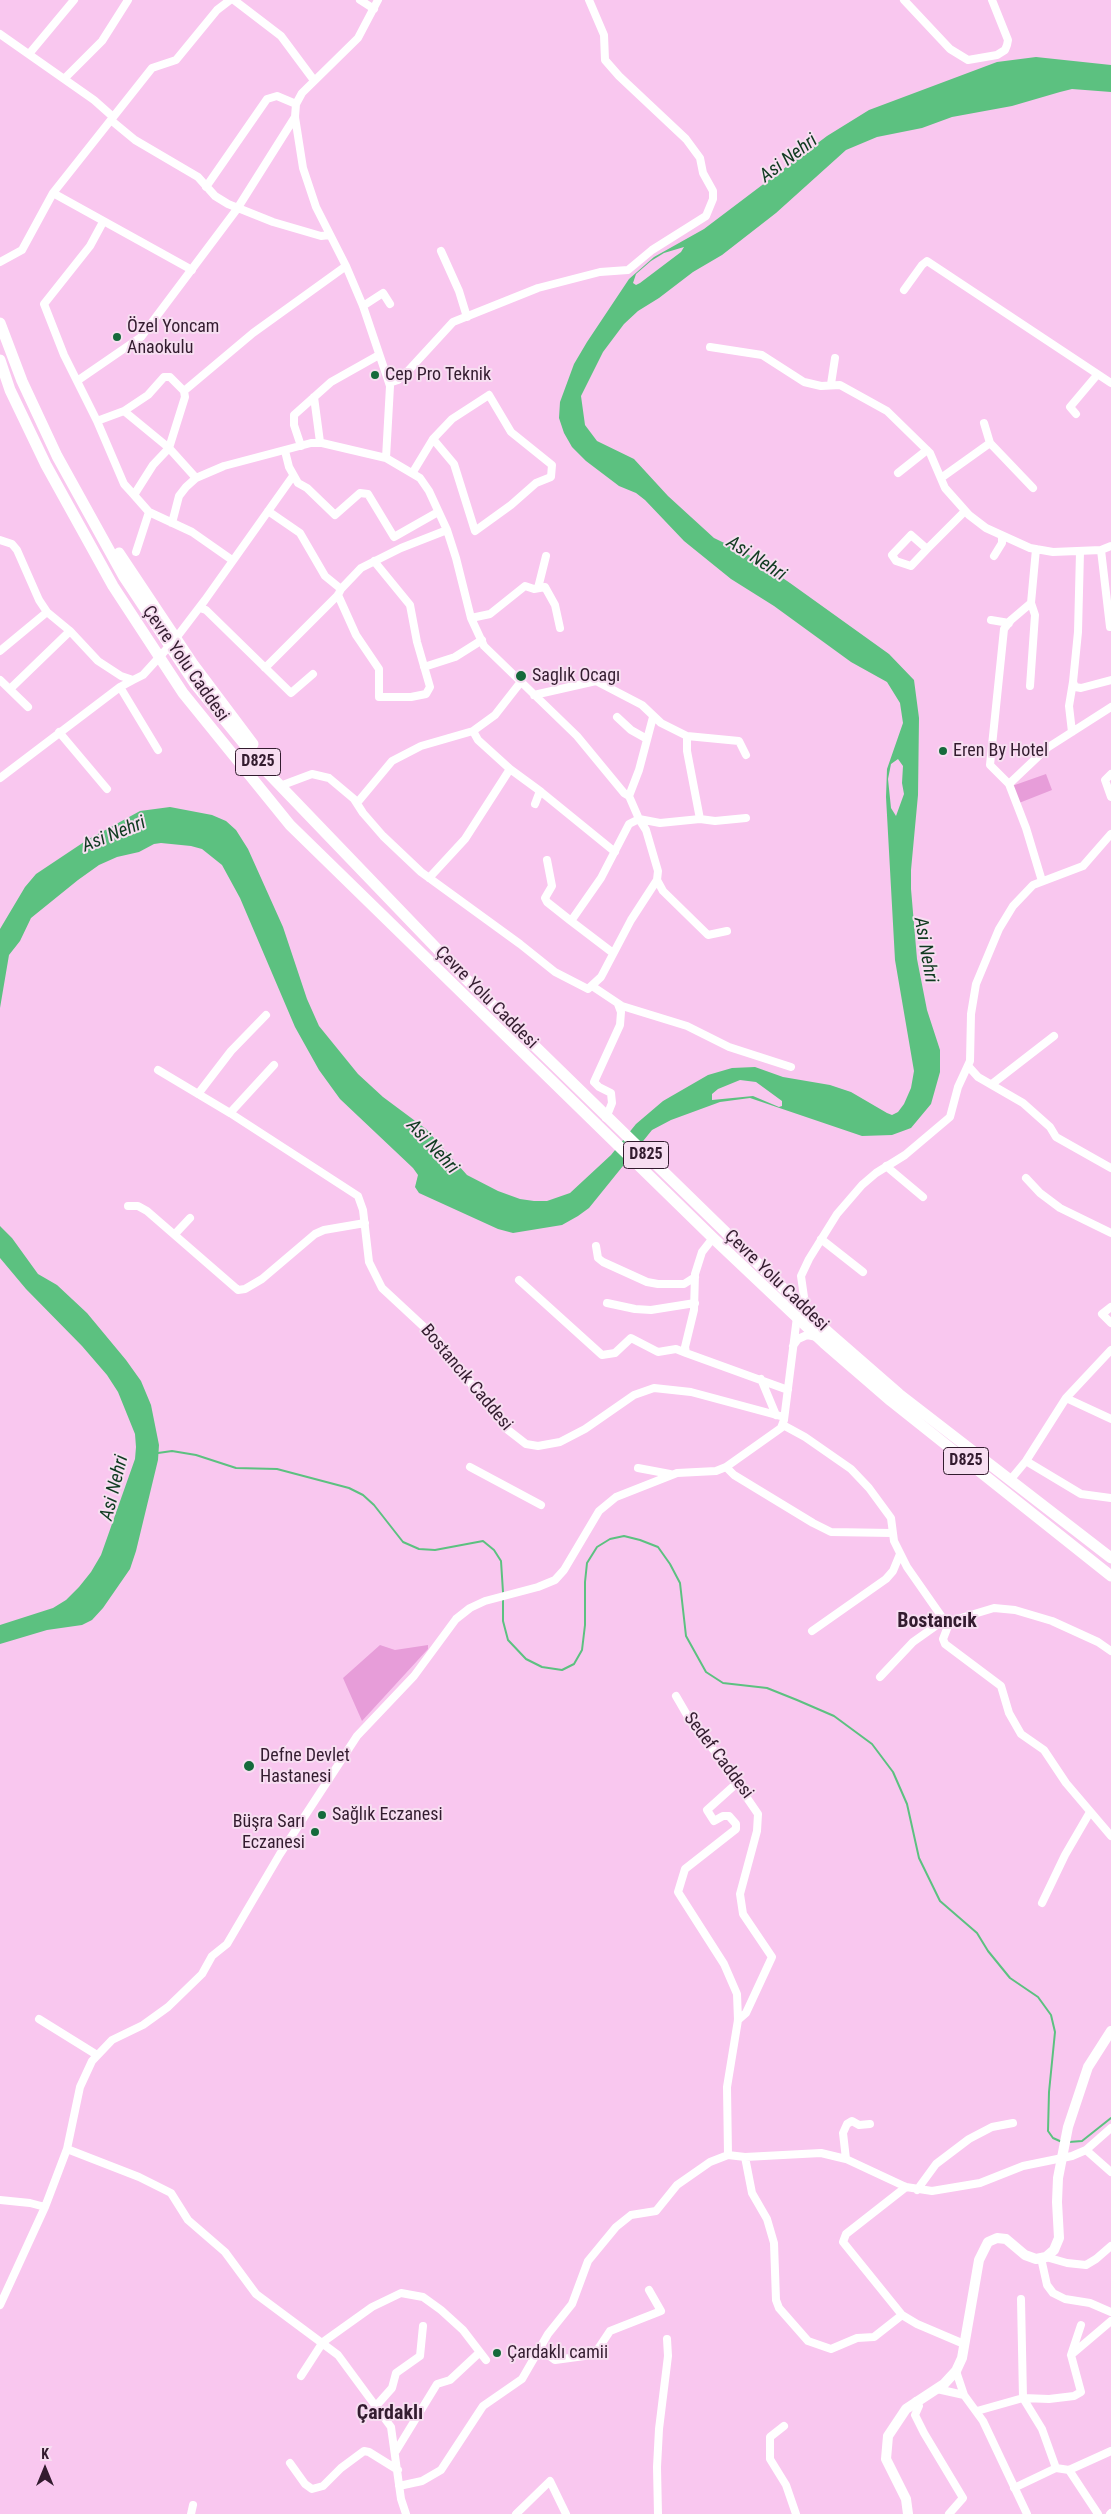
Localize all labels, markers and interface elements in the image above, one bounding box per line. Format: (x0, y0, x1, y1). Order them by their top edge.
water label: Asi Nehri (756, 130, 822, 188)
place label: Özel Yoncam Anaokulu (127, 316, 219, 358)
marker: Özel Yoncam Anaokulu (111, 331, 123, 343)
place label: Cep Pro Teknik (385, 364, 491, 386)
marker: Cep Pro Teknik (369, 369, 381, 381)
water label: Asi Nehri (722, 531, 790, 587)
street label: Çevre Yolu Caddesi (137, 602, 233, 726)
place label: Saglık Ocagı (532, 665, 620, 687)
marker: Saglık Ocagı (514, 669, 528, 683)
place label: Eren By Hotel (953, 740, 1048, 762)
marker: Eren By Hotel (937, 745, 949, 757)
road number: D825 (236, 749, 280, 776)
water label: Asi Nehri (79, 812, 149, 858)
water label: Asi Nehri (908, 915, 942, 985)
street label: Çevre Yolu Caddesi (430, 942, 542, 1054)
water label: Asi Nehri (401, 1115, 463, 1179)
road number: D825 (624, 1142, 668, 1168)
street label: Çevre Yolu Caddesi (719, 1226, 833, 1336)
street label: Bostancık Caddesi (415, 1321, 517, 1435)
road number: D825 (944, 1448, 988, 1474)
water label: Asi Nehri (96, 1453, 134, 1523)
district label: Bostancık (897, 1610, 977, 1634)
street label: Sedef Caddesi (679, 1709, 757, 1803)
place label: Defne Devlet Hastanesi (260, 1745, 350, 1788)
marker: Defne Devlet Hastanesi (242, 1759, 256, 1773)
place label: Sağlık Eczanesi (332, 1804, 443, 1826)
marker: Sağlık Eczanesi (316, 1809, 328, 1821)
place label: Büşra Sarı Eczanesi (233, 1811, 305, 1854)
marker: Büşra Sarı Eczanesi (309, 1826, 321, 1838)
place label: Çardaklı camii (507, 2342, 608, 2364)
marker: Çardaklı camii (491, 2347, 503, 2359)
district label: Çardaklı (357, 2402, 423, 2426)
north arrow (20, 2444, 70, 2494)
text: K (41, 2446, 49, 2462)

